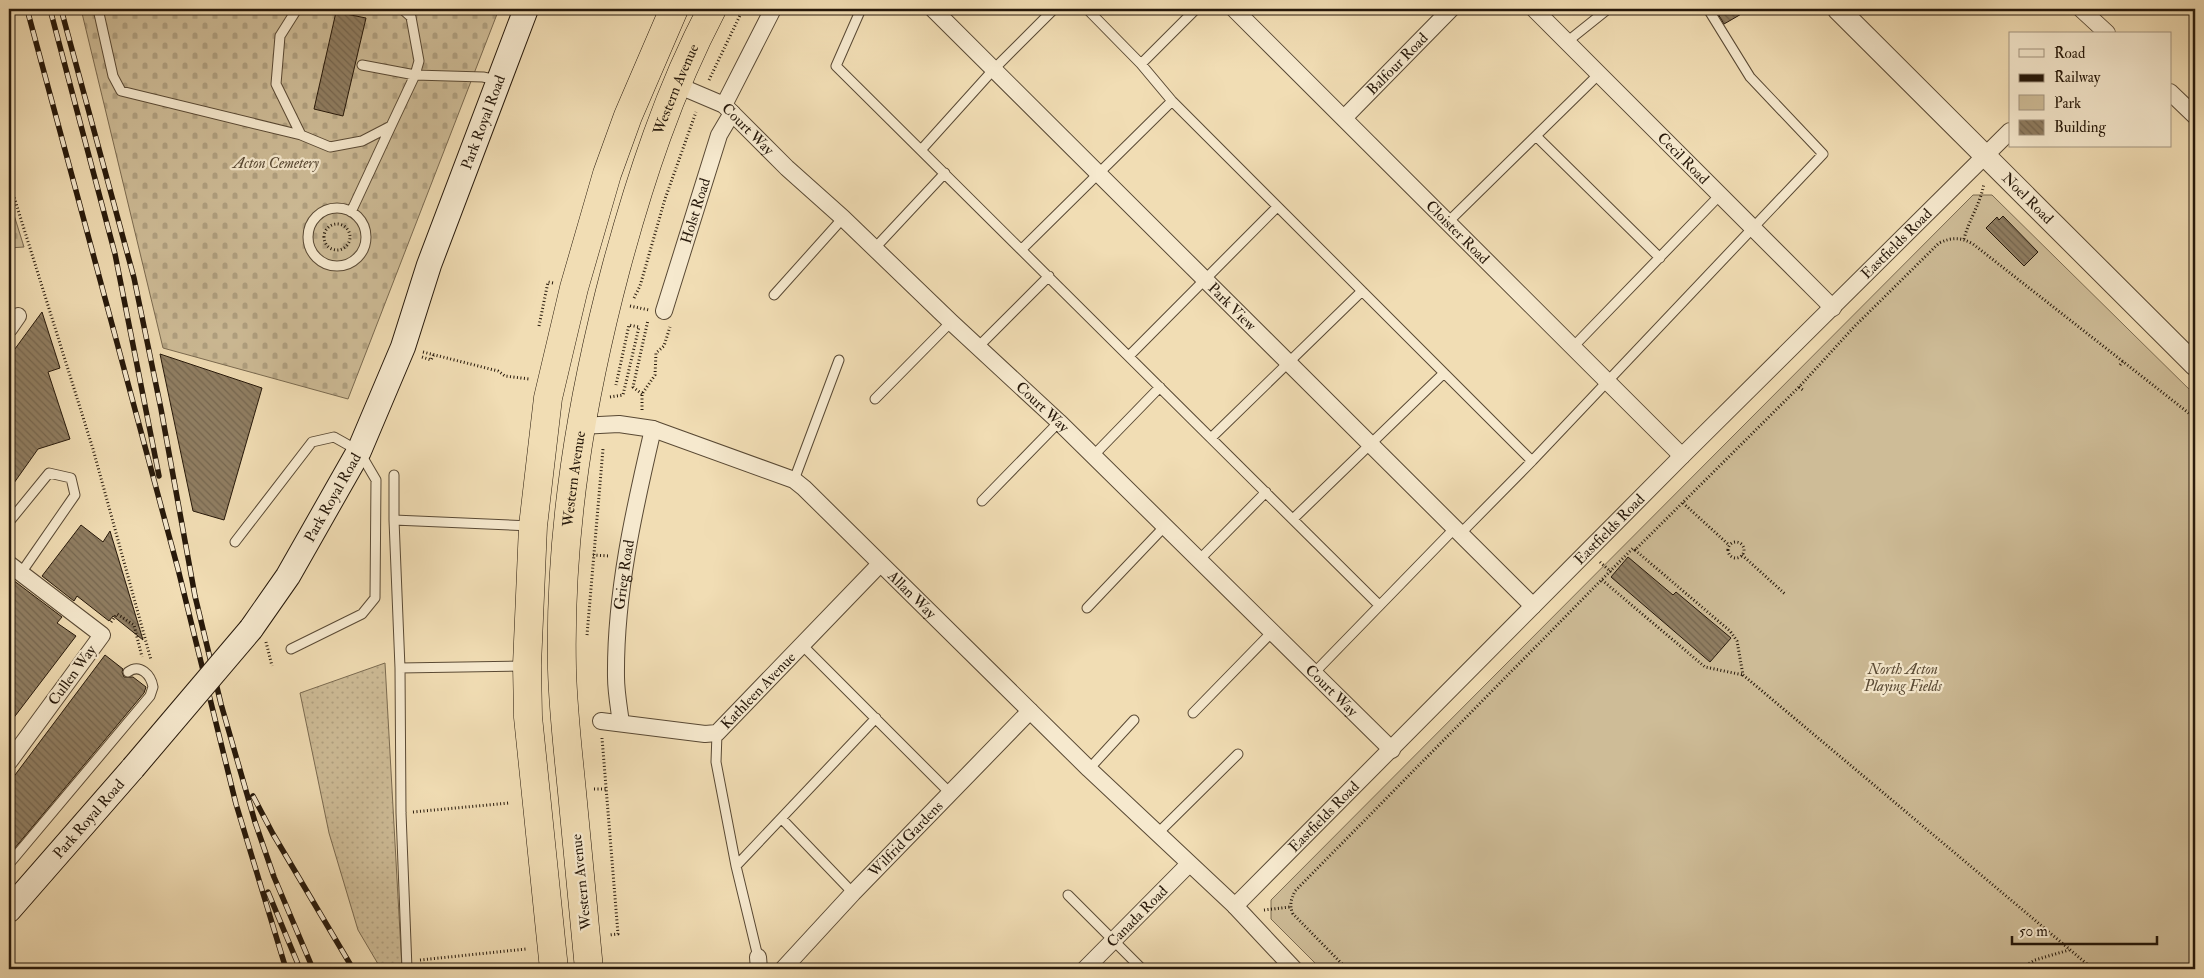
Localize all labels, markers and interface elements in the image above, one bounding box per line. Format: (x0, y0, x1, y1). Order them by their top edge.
street label: Balfour Road (1363, 29, 1433, 99)
legend (2009, 32, 2172, 148)
street label: Western Avenue (649, 41, 703, 138)
text: Road (2054, 44, 2086, 63)
text: Railway (2054, 68, 2101, 87)
street label: Park Royal Road (457, 72, 510, 172)
text: Park (2054, 94, 2081, 113)
street label: Court Way (718, 99, 778, 160)
text: Building (2054, 118, 2106, 137)
street label: Cecil Road (1653, 129, 1713, 189)
park label: Acton Cemetery (231, 154, 320, 173)
street label: Noel Road (1998, 169, 2058, 229)
street label: Holst Road (677, 175, 715, 246)
street label: Cloister Road (1421, 197, 1494, 269)
street label: Eastfields Road (1857, 204, 1937, 283)
street label: Park View (1204, 279, 1260, 336)
street label: Court Way (1011, 378, 1073, 437)
street label: Western Avenue (558, 430, 590, 529)
street label: Park Royal Road (300, 449, 366, 546)
street label: Eastfields Road (1570, 490, 1649, 569)
street label: Grieg Road (610, 538, 639, 611)
street label: Allan Way (883, 566, 940, 623)
street label: Cullen Way (44, 641, 101, 709)
street label: Kathleen Avenue (717, 648, 800, 733)
park label: North Acton Playing Fields (1863, 660, 1943, 696)
street label: Court Way (1301, 661, 1362, 721)
street label: Park Royal Road (49, 775, 129, 863)
street label: Eastfields Road (1285, 777, 1364, 856)
street label: Wilfrid Gardens (864, 797, 947, 882)
street label: Western Avenue (567, 833, 596, 932)
street label: Canada Road (1103, 882, 1172, 952)
scale bar (2012, 913, 2156, 945)
text: 50 m (2019, 922, 2048, 941)

